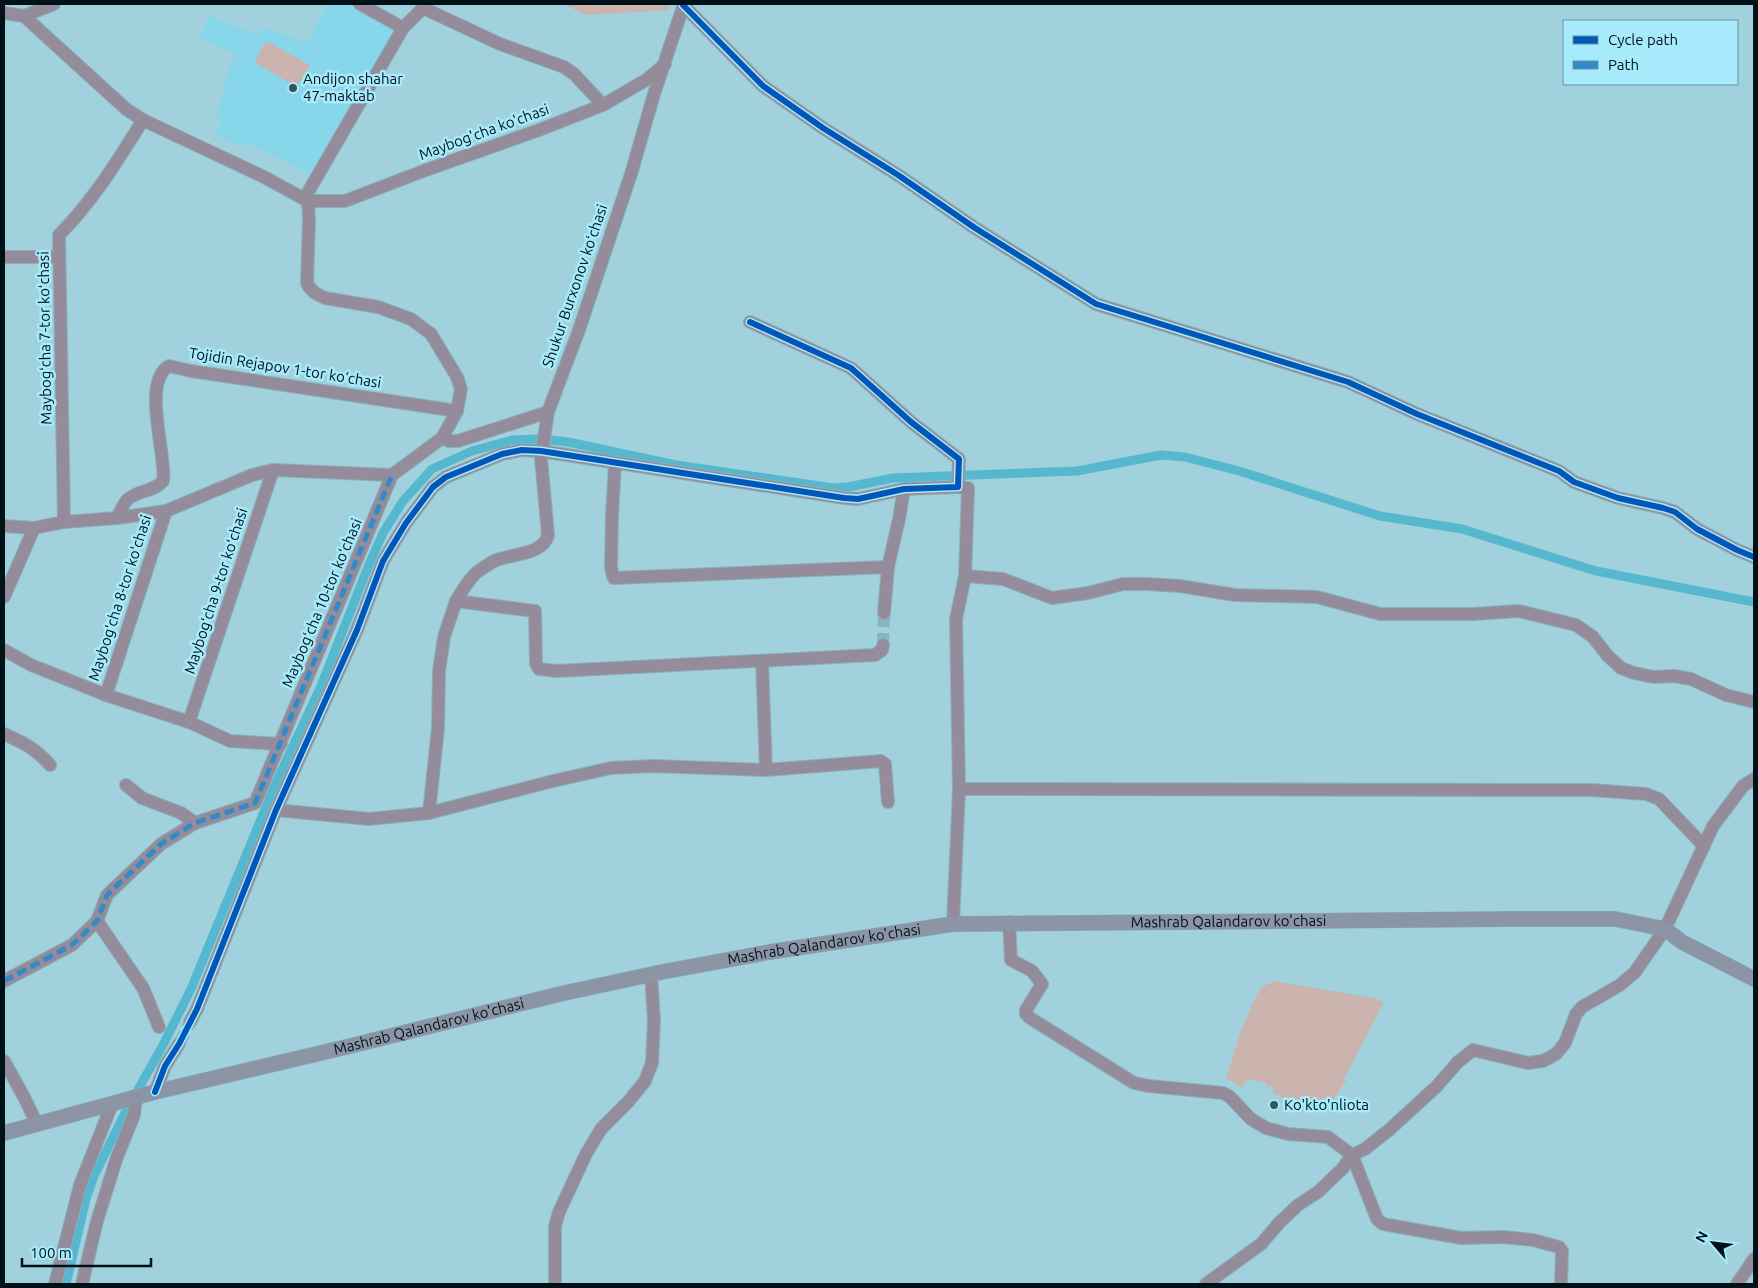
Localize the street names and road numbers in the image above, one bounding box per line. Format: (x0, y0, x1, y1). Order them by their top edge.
street label: Maybog'cha ko'chasi (416, 100, 551, 163)
street label: Shukur Burxonov koʻchasi (539, 202, 610, 370)
street label: Maybogʻcha 7-tor koʻchasi (34, 251, 55, 425)
street label: Tojidin Rejapov 1-tor ko‘chasi (188, 344, 382, 391)
street label: Maybogʻcha 9-tor koʻchasi (181, 506, 250, 676)
street label: Maybogʻcha 8-tor koʻchasi (85, 513, 154, 683)
street label: Maybogʻcha 10-tor koʻchasi (278, 516, 365, 690)
street label: Mashrab Qalandarov ko'chasi (1131, 912, 1326, 930)
street label: Mashrab Qalandarov ko'chasi (726, 920, 922, 968)
street label: Mashrab Qalandarov ko'chasi (332, 994, 526, 1058)

